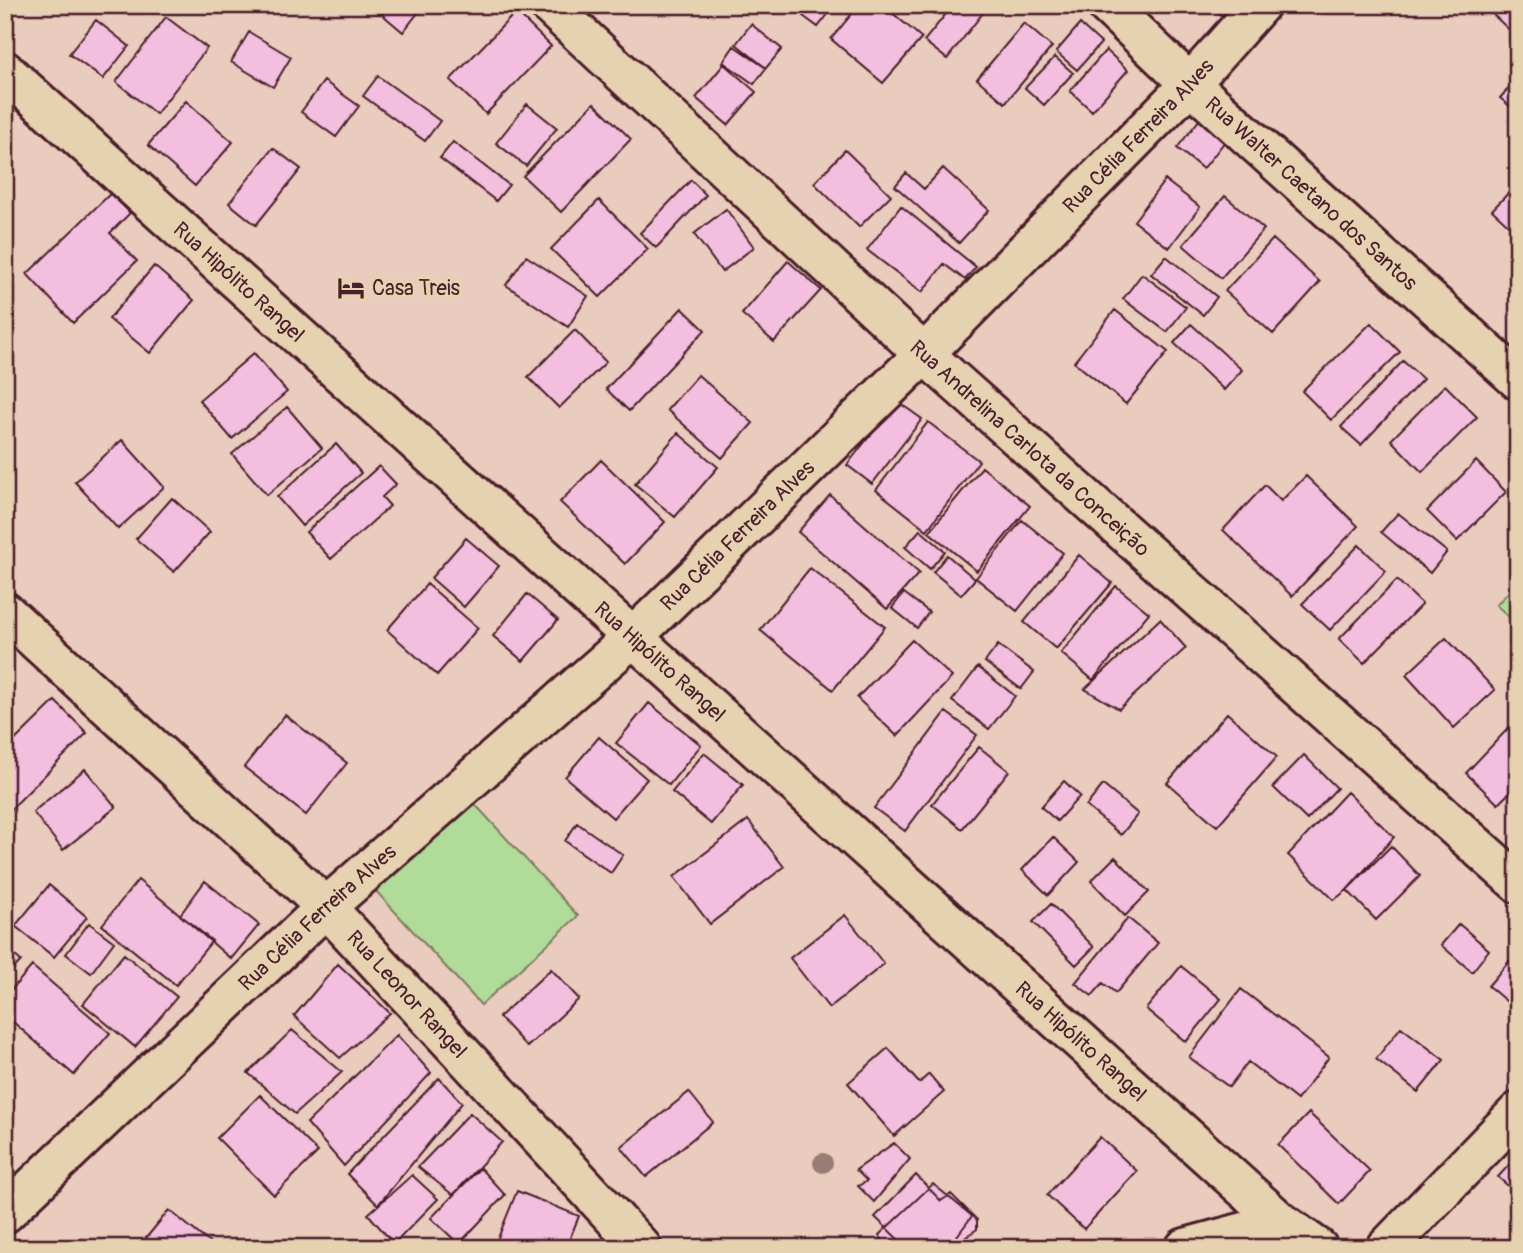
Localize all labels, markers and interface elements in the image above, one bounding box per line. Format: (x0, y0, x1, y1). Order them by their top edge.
street label: Rua Célia Ferreira Alves (1057, 53, 1220, 219)
street label: Rua Walter Caetano dos Santos (1200, 91, 1424, 297)
street label: Rua Hipólito Rangel (168, 216, 310, 348)
hotel icon: Casa Treis (336, 273, 366, 303)
place label: Casa Treis (372, 275, 461, 302)
street label: Rua Andrelina Carlota da Conceição (904, 334, 1156, 562)
street label: Rua Célia Ferreira Alves (655, 454, 821, 617)
street label: Rua Hipólito Rangel (589, 596, 731, 728)
street label: Rua Célia Ferreira Alves (233, 838, 402, 997)
street label: Rua Leonor Rangel (341, 925, 473, 1064)
street label: Rua Hipólito Rangel (1010, 975, 1152, 1108)

